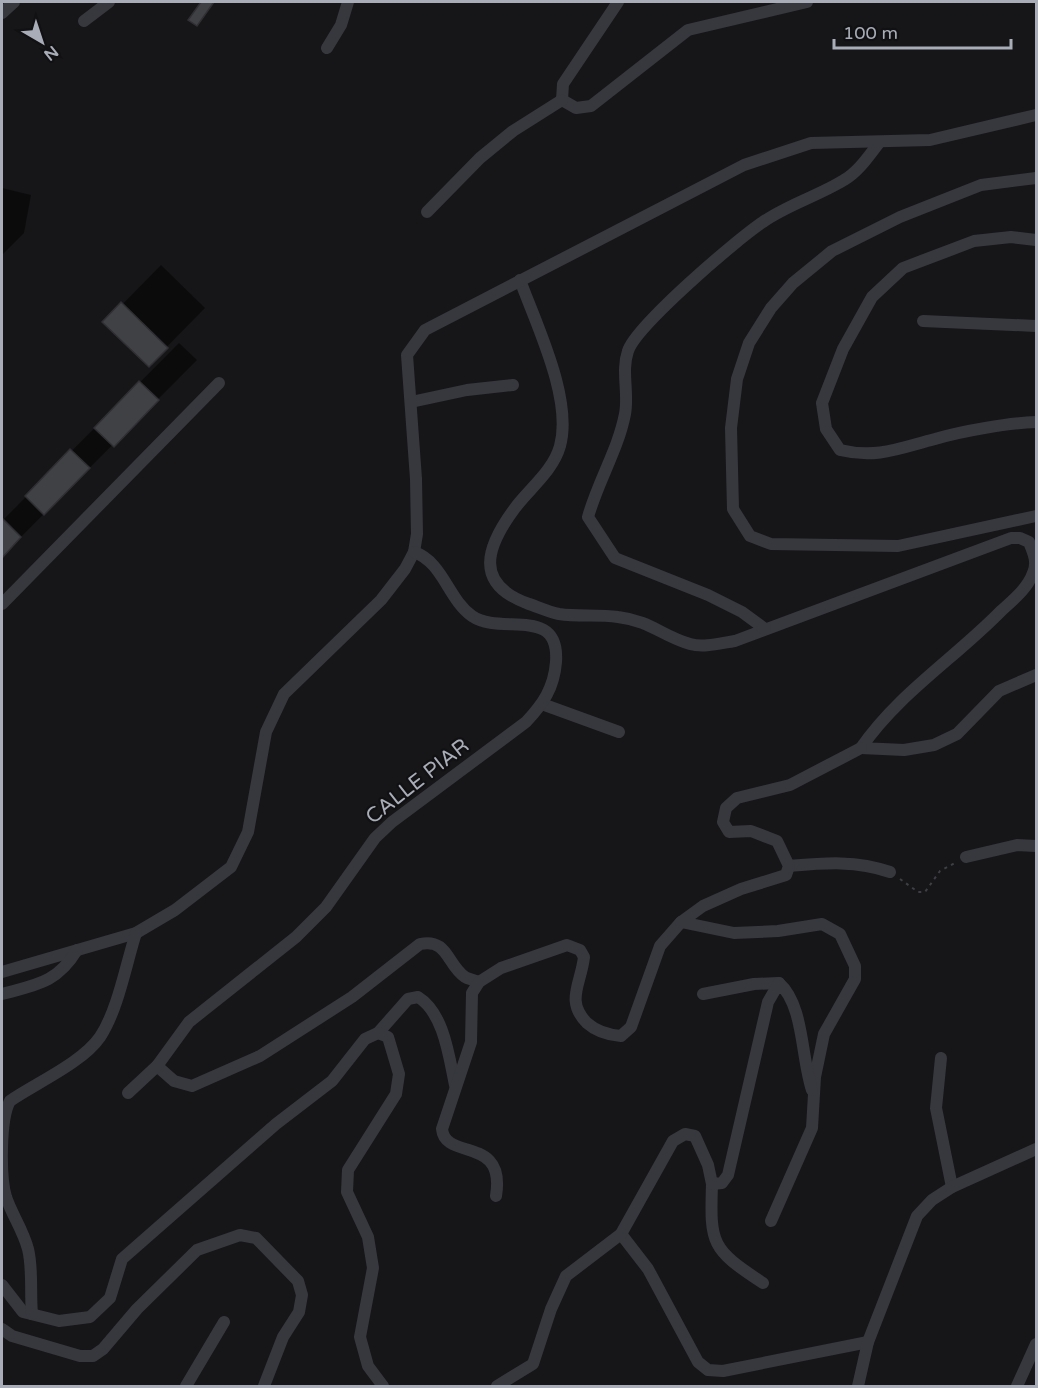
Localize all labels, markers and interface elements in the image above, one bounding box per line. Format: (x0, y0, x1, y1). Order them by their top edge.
north arrow (12, 12, 72, 72)
scale bar (834, 12, 1011, 50)
text: 100 m (843, 22, 898, 44)
text: N (40, 41, 62, 65)
street label: CALLE PIAR (361, 733, 474, 829)

